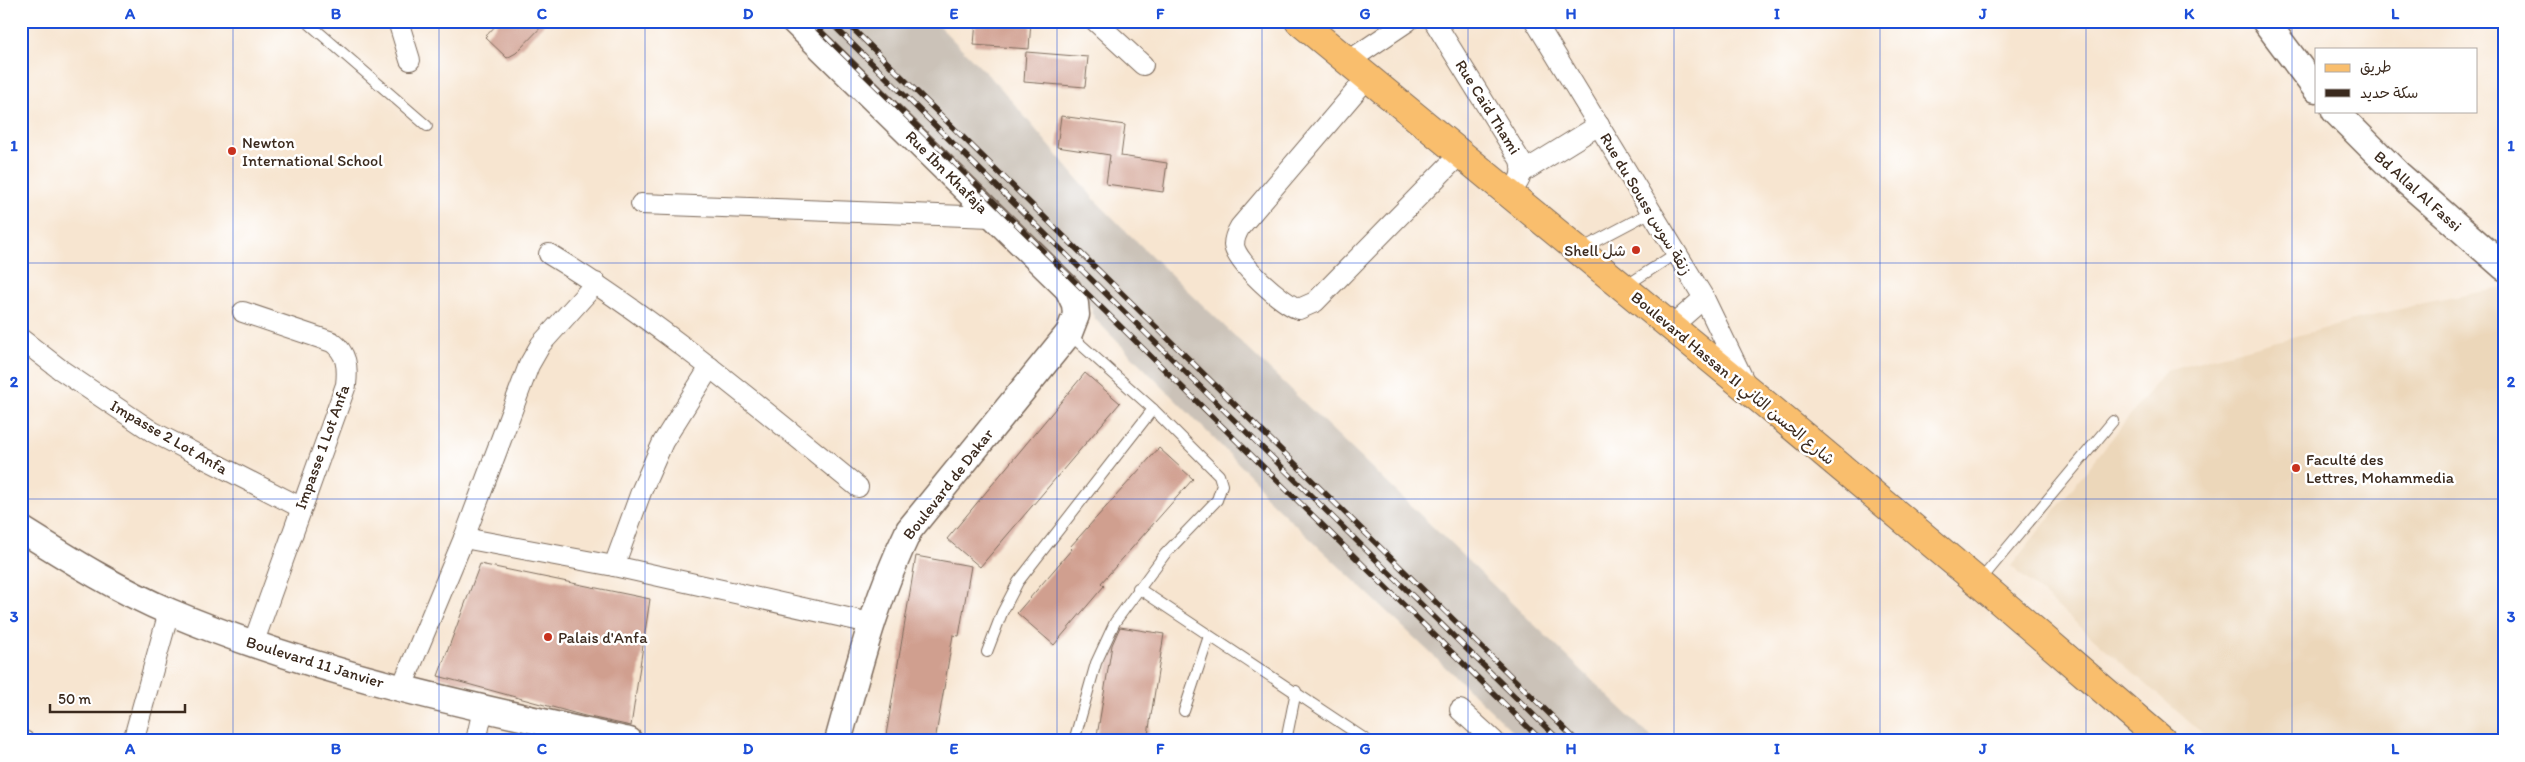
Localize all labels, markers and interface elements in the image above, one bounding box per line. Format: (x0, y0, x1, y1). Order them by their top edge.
text: A (124, 4, 136, 23)
text: B (331, 4, 342, 23)
text: C (537, 4, 548, 23)
text: D (743, 4, 754, 23)
text: E (950, 4, 959, 23)
text: F (1156, 4, 1165, 23)
text: G (1359, 4, 1371, 23)
text: H (1565, 4, 1577, 23)
text: I (1774, 4, 1780, 23)
text: J (1978, 4, 1987, 23)
text: K (2184, 4, 2195, 23)
text: L (2391, 4, 2400, 23)
legend (2315, 48, 2478, 112)
street label: Rue Caïd Thami (1451, 56, 1525, 158)
text: طريق (2360, 58, 2392, 76)
text: سكة حديد (2360, 84, 2418, 102)
street label: Rue Ibn Khafaja (902, 127, 993, 218)
street label: Rue du Souss زنقة سوس (1595, 129, 1696, 279)
place label: Newton International School (242, 133, 383, 170)
text: 1 (10, 136, 18, 155)
text: 1 (2507, 136, 2515, 155)
marker: Newton International School (226, 145, 238, 157)
street label: Bd Allal Al Fassi (2370, 147, 2466, 235)
place label: Shell شل (1564, 241, 1626, 260)
marker: Shell شل (1630, 244, 1642, 256)
street label: Boulevard Hassan II شارع الحسن الثاني (1624, 287, 1839, 473)
text: 2 (10, 372, 19, 391)
text: 2 (2507, 372, 2516, 391)
street label: Impasse 1 Lot Anfa (291, 381, 354, 512)
street label: Impasse 2 Lot Anfa (107, 396, 232, 479)
street label: Boulevard de Dakar (899, 424, 998, 543)
place label: Faculté des Lettres, Mohammedia (2306, 450, 2455, 487)
marker: Faculté des Lettres, Mohammedia (2290, 462, 2302, 474)
text: 3 (10, 607, 19, 626)
text: 3 (2507, 607, 2516, 626)
place label: Palais d'Anfa (558, 628, 648, 647)
marker: Palais d'Anfa (542, 631, 554, 643)
street label: Boulevard 11 Janvier (244, 632, 387, 692)
scale bar (50, 682, 185, 714)
text: 50 m (58, 690, 91, 708)
text: A (124, 739, 136, 758)
text: B (331, 739, 342, 758)
text: C (537, 739, 548, 758)
text: D (743, 739, 754, 758)
text: E (950, 739, 959, 758)
text: F (1156, 739, 1165, 758)
text: G (1359, 739, 1371, 758)
text: H (1565, 739, 1577, 758)
text: I (1774, 739, 1780, 758)
text: J (1978, 739, 1987, 758)
text: K (2184, 739, 2195, 758)
text: L (2391, 739, 2400, 758)

